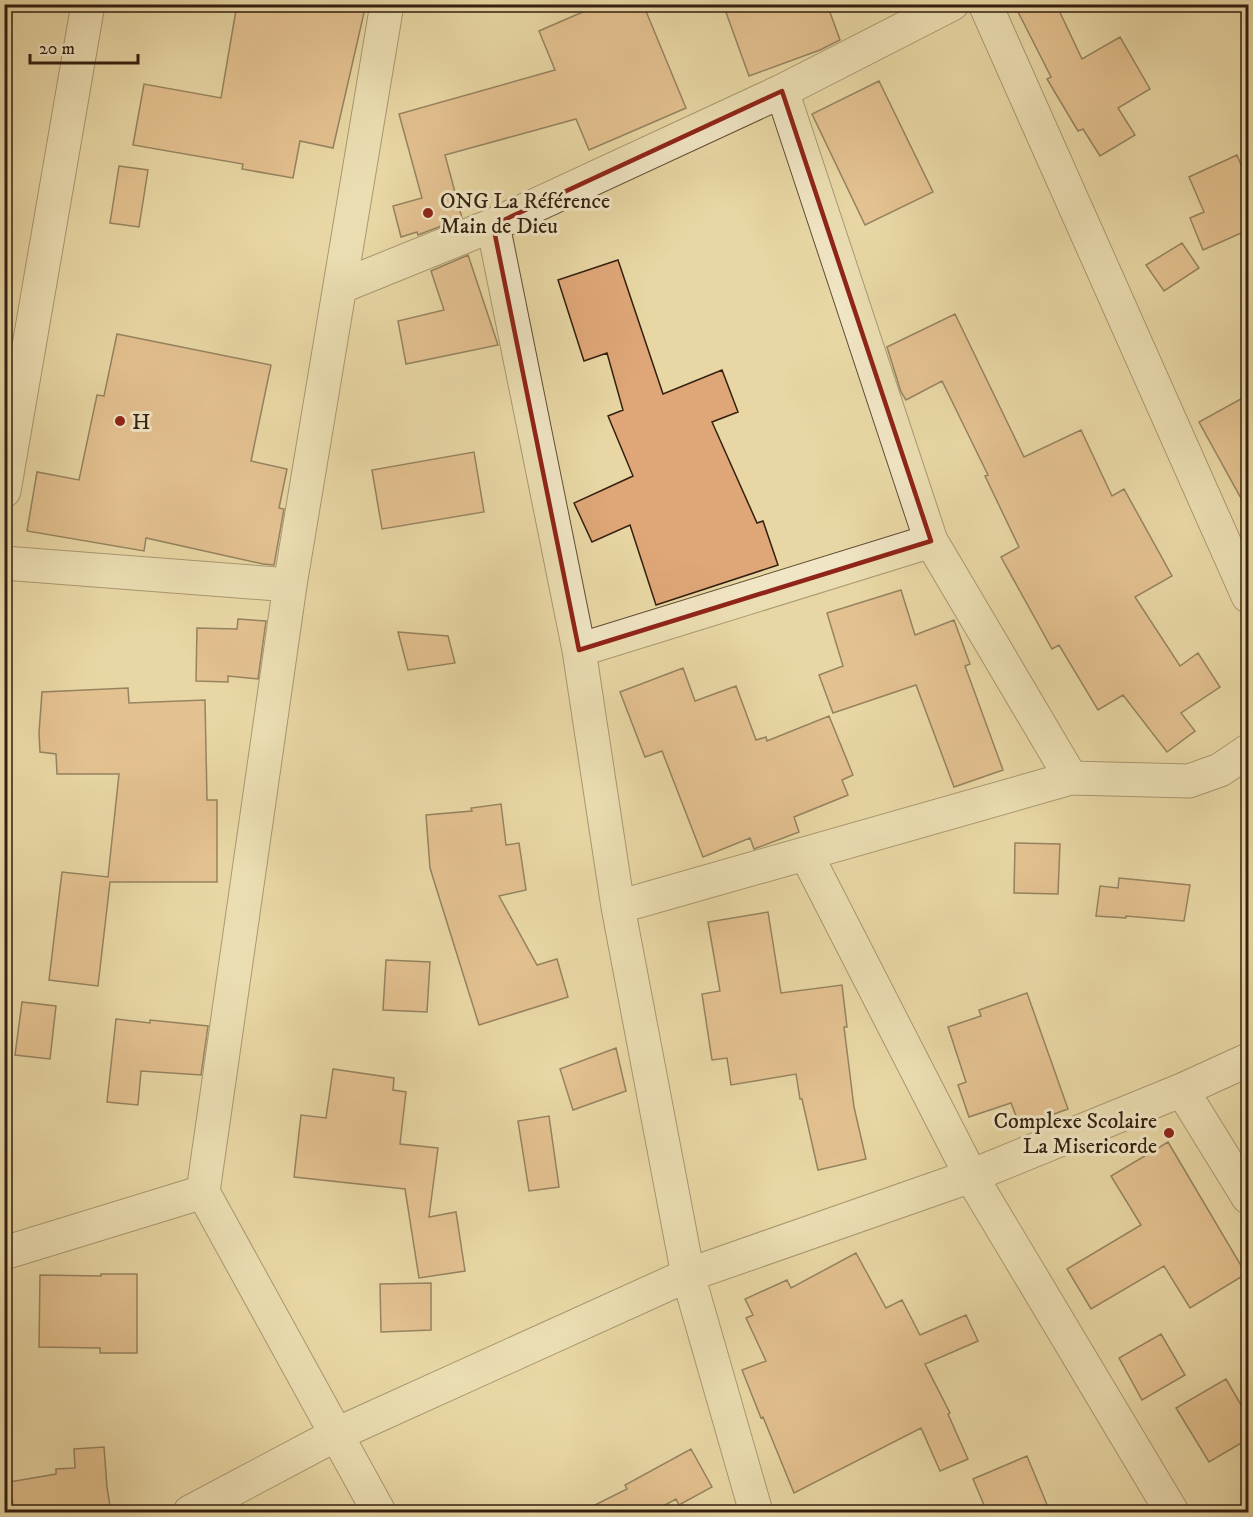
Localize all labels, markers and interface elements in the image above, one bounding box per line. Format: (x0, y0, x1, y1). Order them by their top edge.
scale bar (30, 27, 138, 65)
text: 20 m (39, 38, 75, 60)
place label: ONG La Référence Main de Dieu (440, 188, 610, 240)
marker: ONG La Référence Main de Dieu (421, 206, 435, 220)
place label: H (132, 409, 150, 436)
marker: H (113, 414, 127, 428)
place label: Complexe Scolaire La Misericorde (993, 1108, 1157, 1160)
marker: Complexe Scolaire La Misericorde (1162, 1126, 1176, 1140)

